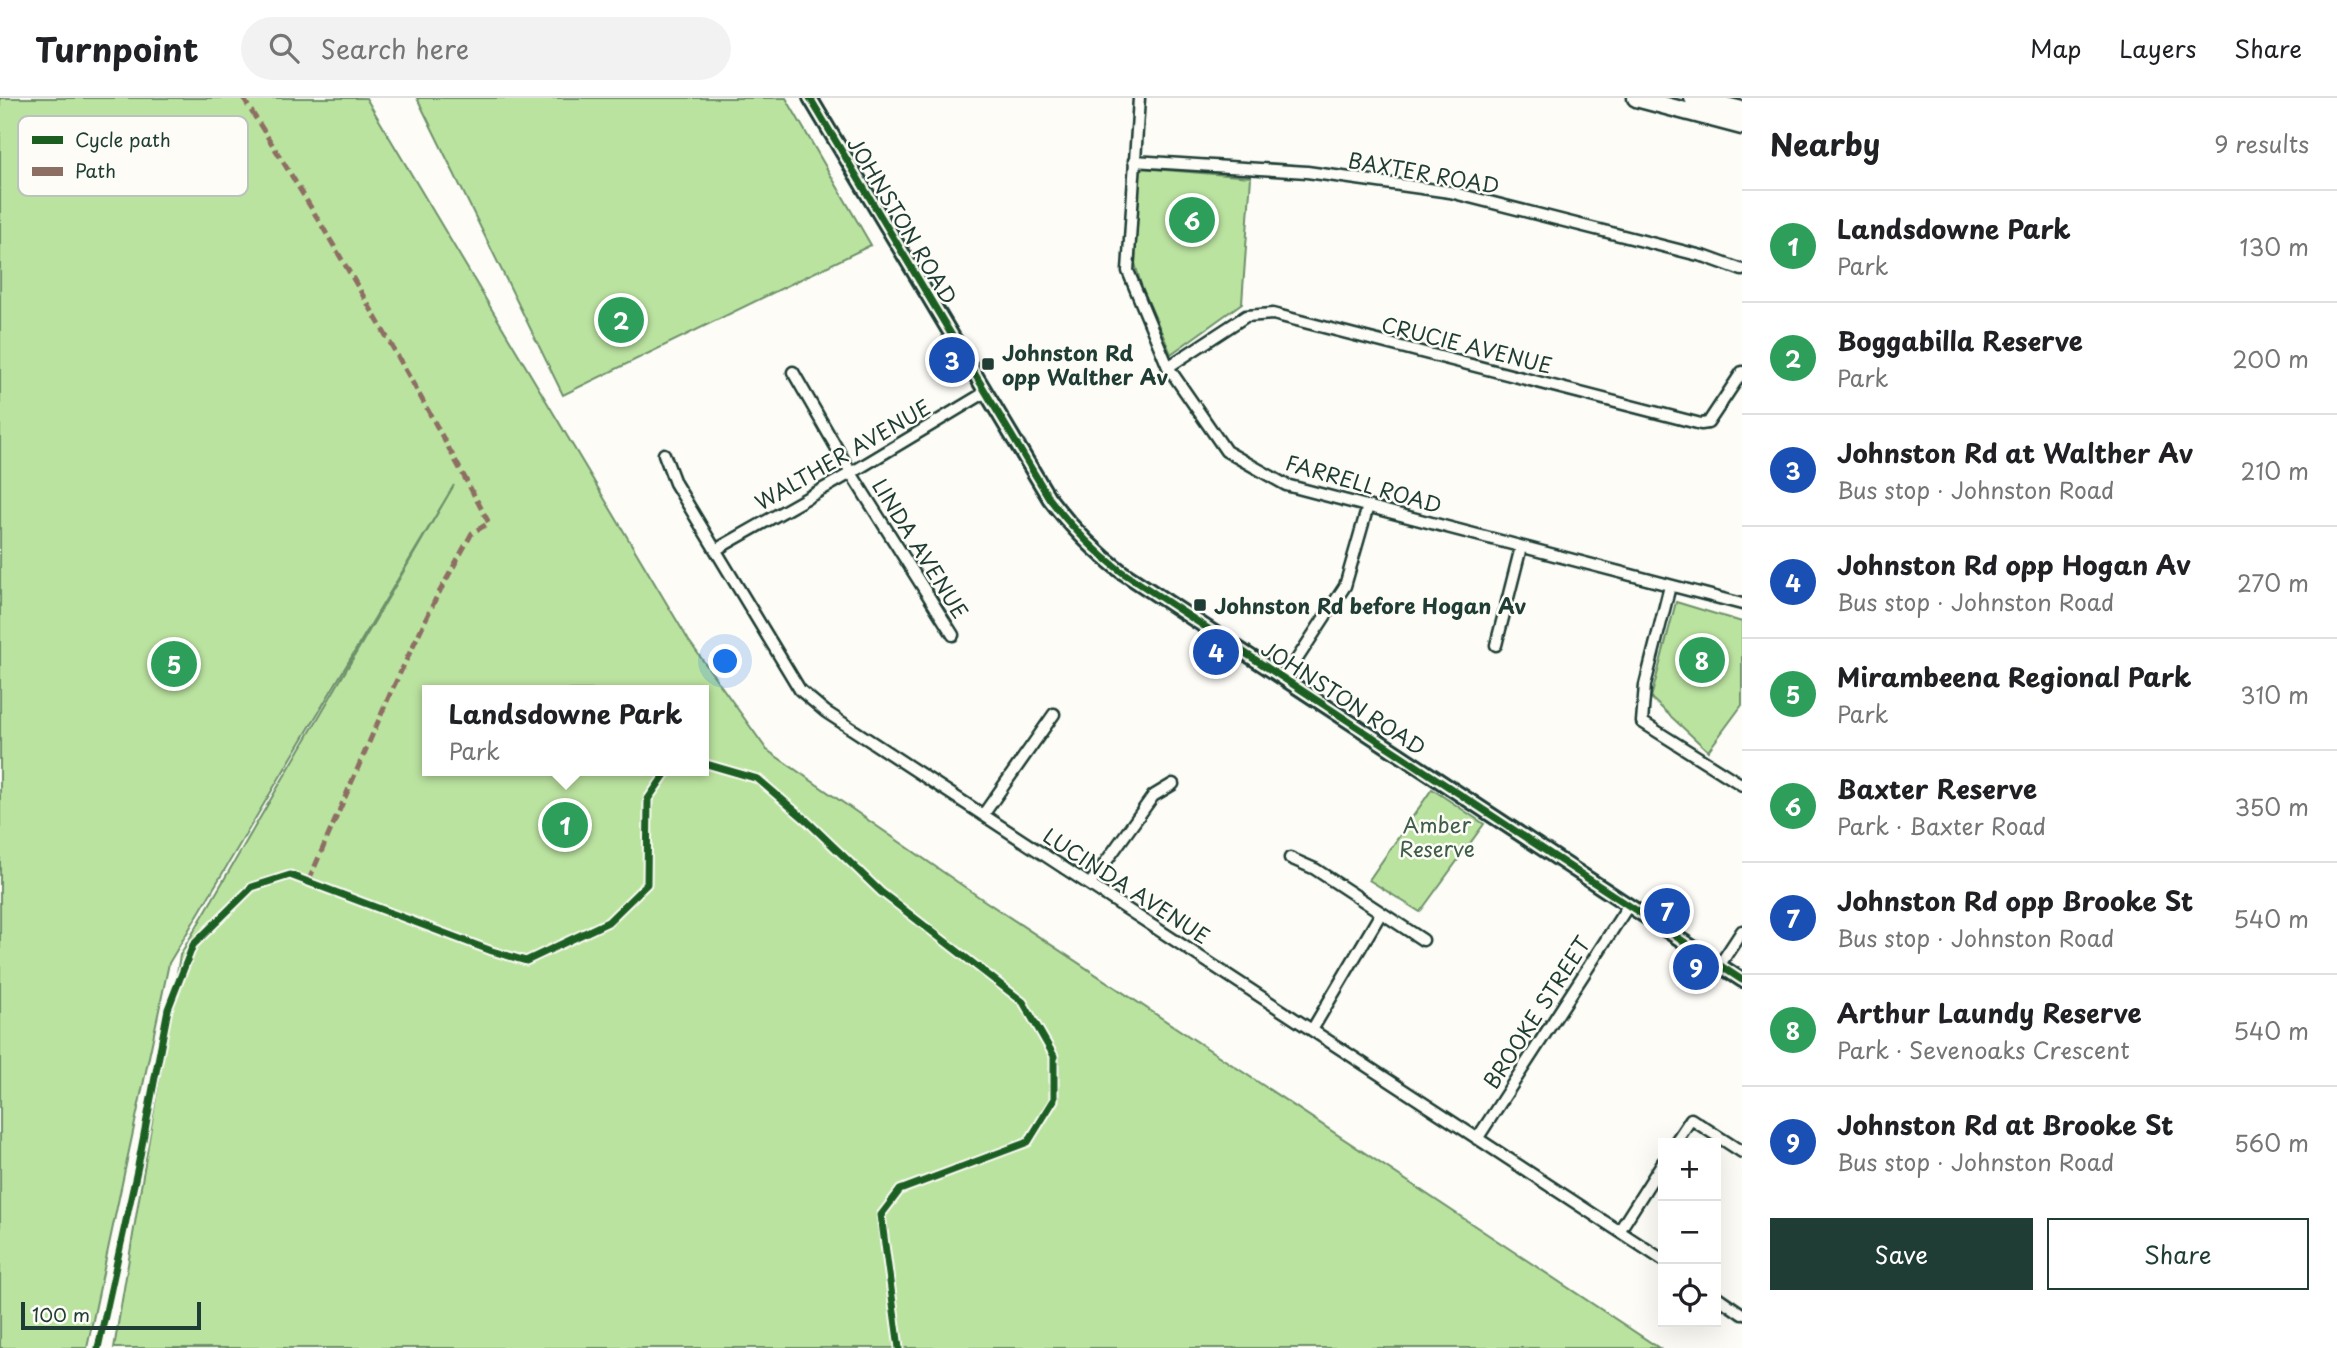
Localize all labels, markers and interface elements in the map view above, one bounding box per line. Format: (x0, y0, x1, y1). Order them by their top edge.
search box (241, 17, 731, 80)
text: Turnpoint (35, 23, 199, 73)
icon: search (265, 29, 303, 67)
text: Search here (321, 29, 469, 68)
text: Map (2030, 30, 2081, 66)
text: Layers (2119, 30, 2196, 66)
text: Share (2234, 30, 2302, 66)
legend (18, 116, 248, 196)
text: Nearby (1770, 121, 1880, 166)
text: Cycle path (75, 125, 171, 153)
text: 9 results (2214, 126, 2309, 161)
street label: JOHNSTON ROAD (840, 130, 966, 310)
street label: BAXTER ROAD (1346, 143, 1502, 201)
text: Path (75, 156, 116, 184)
pin: 6 (1169, 194, 1215, 246)
text: Landsdowne Park (1837, 209, 2071, 248)
text: 1 (1788, 229, 1799, 264)
text: 130 m (2239, 229, 2309, 264)
text: Park (1837, 248, 1888, 283)
pin: 2 (598, 294, 644, 346)
street label: CRUCIE AVENUE (1378, 307, 1556, 381)
text: Boggabilla Reserve (1837, 321, 2083, 360)
pin: 3 (929, 334, 975, 386)
place label: Johnston Rd opp Walther Av (1002, 336, 1168, 392)
text: 2 (1785, 341, 1801, 376)
text: 200 m (2232, 341, 2309, 376)
marker: Johnston Rd opp Walther Av (980, 356, 996, 372)
text: Park (1837, 360, 1888, 395)
street label: WALTHER AVENUE (748, 391, 936, 517)
text: Johnston Rd at Walther Av (1837, 433, 2193, 472)
street label: FARRELL ROAD (1282, 445, 1446, 521)
text: 3 (1785, 453, 1801, 488)
text: 210 m (2241, 453, 2309, 488)
street label: LINDA AVENUE (865, 472, 977, 624)
text: Bus stop · Johnston Road (1837, 472, 2114, 507)
text: Johnston Rd opp Hogan Av (1837, 545, 2191, 584)
text: 4 (1785, 565, 1801, 600)
text: 270 m (2237, 565, 2309, 600)
text: Bus stop · Johnston Road (1837, 584, 2114, 619)
place label: Johnston Rd before Hogan Av (1214, 589, 1526, 621)
marker: Johnston Rd before Hogan Av (1192, 597, 1208, 613)
pin: 4 (1193, 626, 1239, 678)
street label: JOHNSTON ROAD (1255, 632, 1433, 762)
pin: 8 (1679, 634, 1725, 686)
pin: 5 (151, 638, 197, 690)
your location (708, 644, 742, 678)
text: Mirambeena Regional Park (1837, 657, 2191, 696)
text: 5 (1786, 677, 1800, 712)
text: 310 m (2240, 677, 2309, 712)
popup (422, 685, 709, 776)
text: Landsdowne Park (449, 694, 682, 733)
text: Park (1837, 696, 1888, 731)
text: Park (449, 733, 500, 768)
text: Baxter Reserve (1837, 769, 2037, 808)
text: 6 (1785, 789, 1801, 824)
text: 350 m (2234, 789, 2309, 824)
pin: 1 (542, 799, 588, 851)
park label: Amber Reserve (1399, 808, 1475, 864)
text: Park · Baxter Road (1837, 808, 2046, 843)
street label: LUCINDA AVENUE (1037, 819, 1217, 951)
text: Johnston Rd opp Brooke St (1837, 881, 2193, 920)
pin: 7 (1644, 885, 1690, 937)
text: 7 (1786, 901, 1800, 936)
text: 540 m (2233, 901, 2309, 936)
text: Bus stop · Johnston Road (1837, 920, 2114, 955)
street label: BROOKE STREET (1475, 929, 1598, 1095)
pin: 9 (1673, 941, 1719, 993)
text: Arthur Laundy Reserve (1837, 993, 2142, 1032)
text: 8 (1786, 1013, 1800, 1048)
text: 540 m (2233, 1013, 2309, 1048)
text: Park · Sevenoaks Crescent (1837, 1032, 2130, 1067)
text: Johnston Rd at Brooke St (1837, 1105, 2173, 1144)
text: 9 (1786, 1125, 1800, 1160)
text: 560 m (2234, 1125, 2309, 1160)
map controls (1658, 1138, 1721, 1327)
button: + (1658, 1138, 1721, 1201)
text: Bus stop · Johnston Road (1837, 1144, 2114, 1179)
button: − (1658, 1201, 1721, 1264)
button: Save (1770, 1218, 2033, 1290)
button: Share (2047, 1218, 2309, 1290)
button: locate (1658, 1264, 1721, 1327)
scale bar (21, 1299, 201, 1331)
text: 100 m (32, 1300, 90, 1328)

